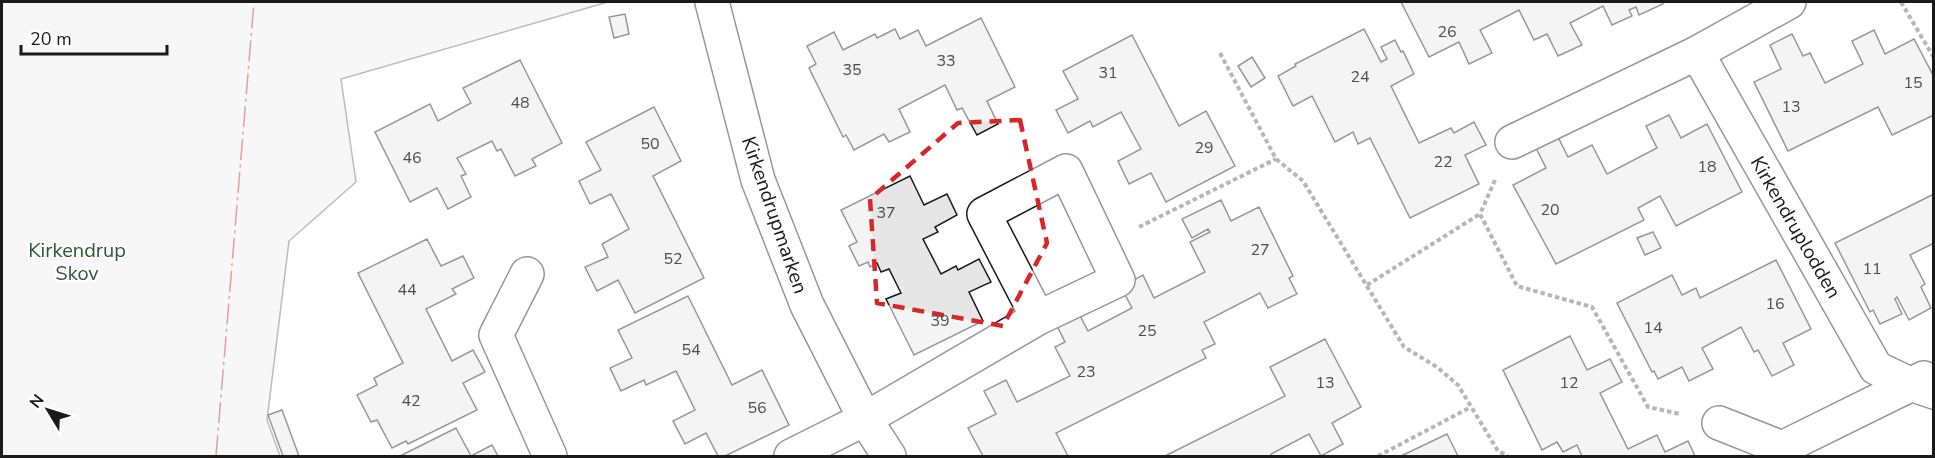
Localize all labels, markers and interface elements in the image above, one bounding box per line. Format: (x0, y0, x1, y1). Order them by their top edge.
scale bar (21, 18, 166, 56)
house number: 26 (1437, 21, 1457, 43)
text: 20 m (30, 27, 72, 51)
house number: 33 (936, 50, 956, 72)
house number: 35 (842, 59, 862, 81)
house number: 31 (1098, 62, 1118, 84)
house number: 24 (1350, 66, 1370, 88)
house number: 15 (1903, 72, 1923, 94)
house number: 48 (510, 92, 530, 114)
house number: 13 (1781, 96, 1801, 118)
house number: 50 (640, 133, 660, 155)
street label: Kirkendrupmarken (735, 133, 814, 297)
house number: 29 (1194, 137, 1214, 159)
house number: 46 (402, 147, 422, 169)
house number: 22 (1433, 151, 1453, 173)
street label: Kirkendruplodden (1744, 151, 1847, 303)
house number: 18 (1697, 156, 1717, 178)
house number: 20 (1540, 199, 1560, 221)
house number: 37 (876, 202, 896, 224)
park label: Kirkendrup Skov (28, 237, 126, 287)
house number: 27 (1250, 239, 1270, 261)
house number: 52 (663, 248, 683, 270)
house number: 11 (1862, 258, 1882, 280)
house number: 44 (397, 279, 417, 301)
house number: 16 (1765, 293, 1785, 315)
house number: 39 (930, 310, 950, 332)
house number: 14 (1643, 317, 1663, 339)
house number: 25 (1137, 320, 1157, 342)
house number: 54 (681, 339, 701, 361)
house number: 23 (1076, 361, 1096, 383)
house number: 13 (1315, 372, 1335, 394)
house number: 12 (1559, 372, 1579, 394)
north arrow (18, 380, 78, 440)
text: N (25, 390, 49, 413)
house number: 42 (401, 390, 421, 412)
house number: 56 (747, 397, 767, 419)

